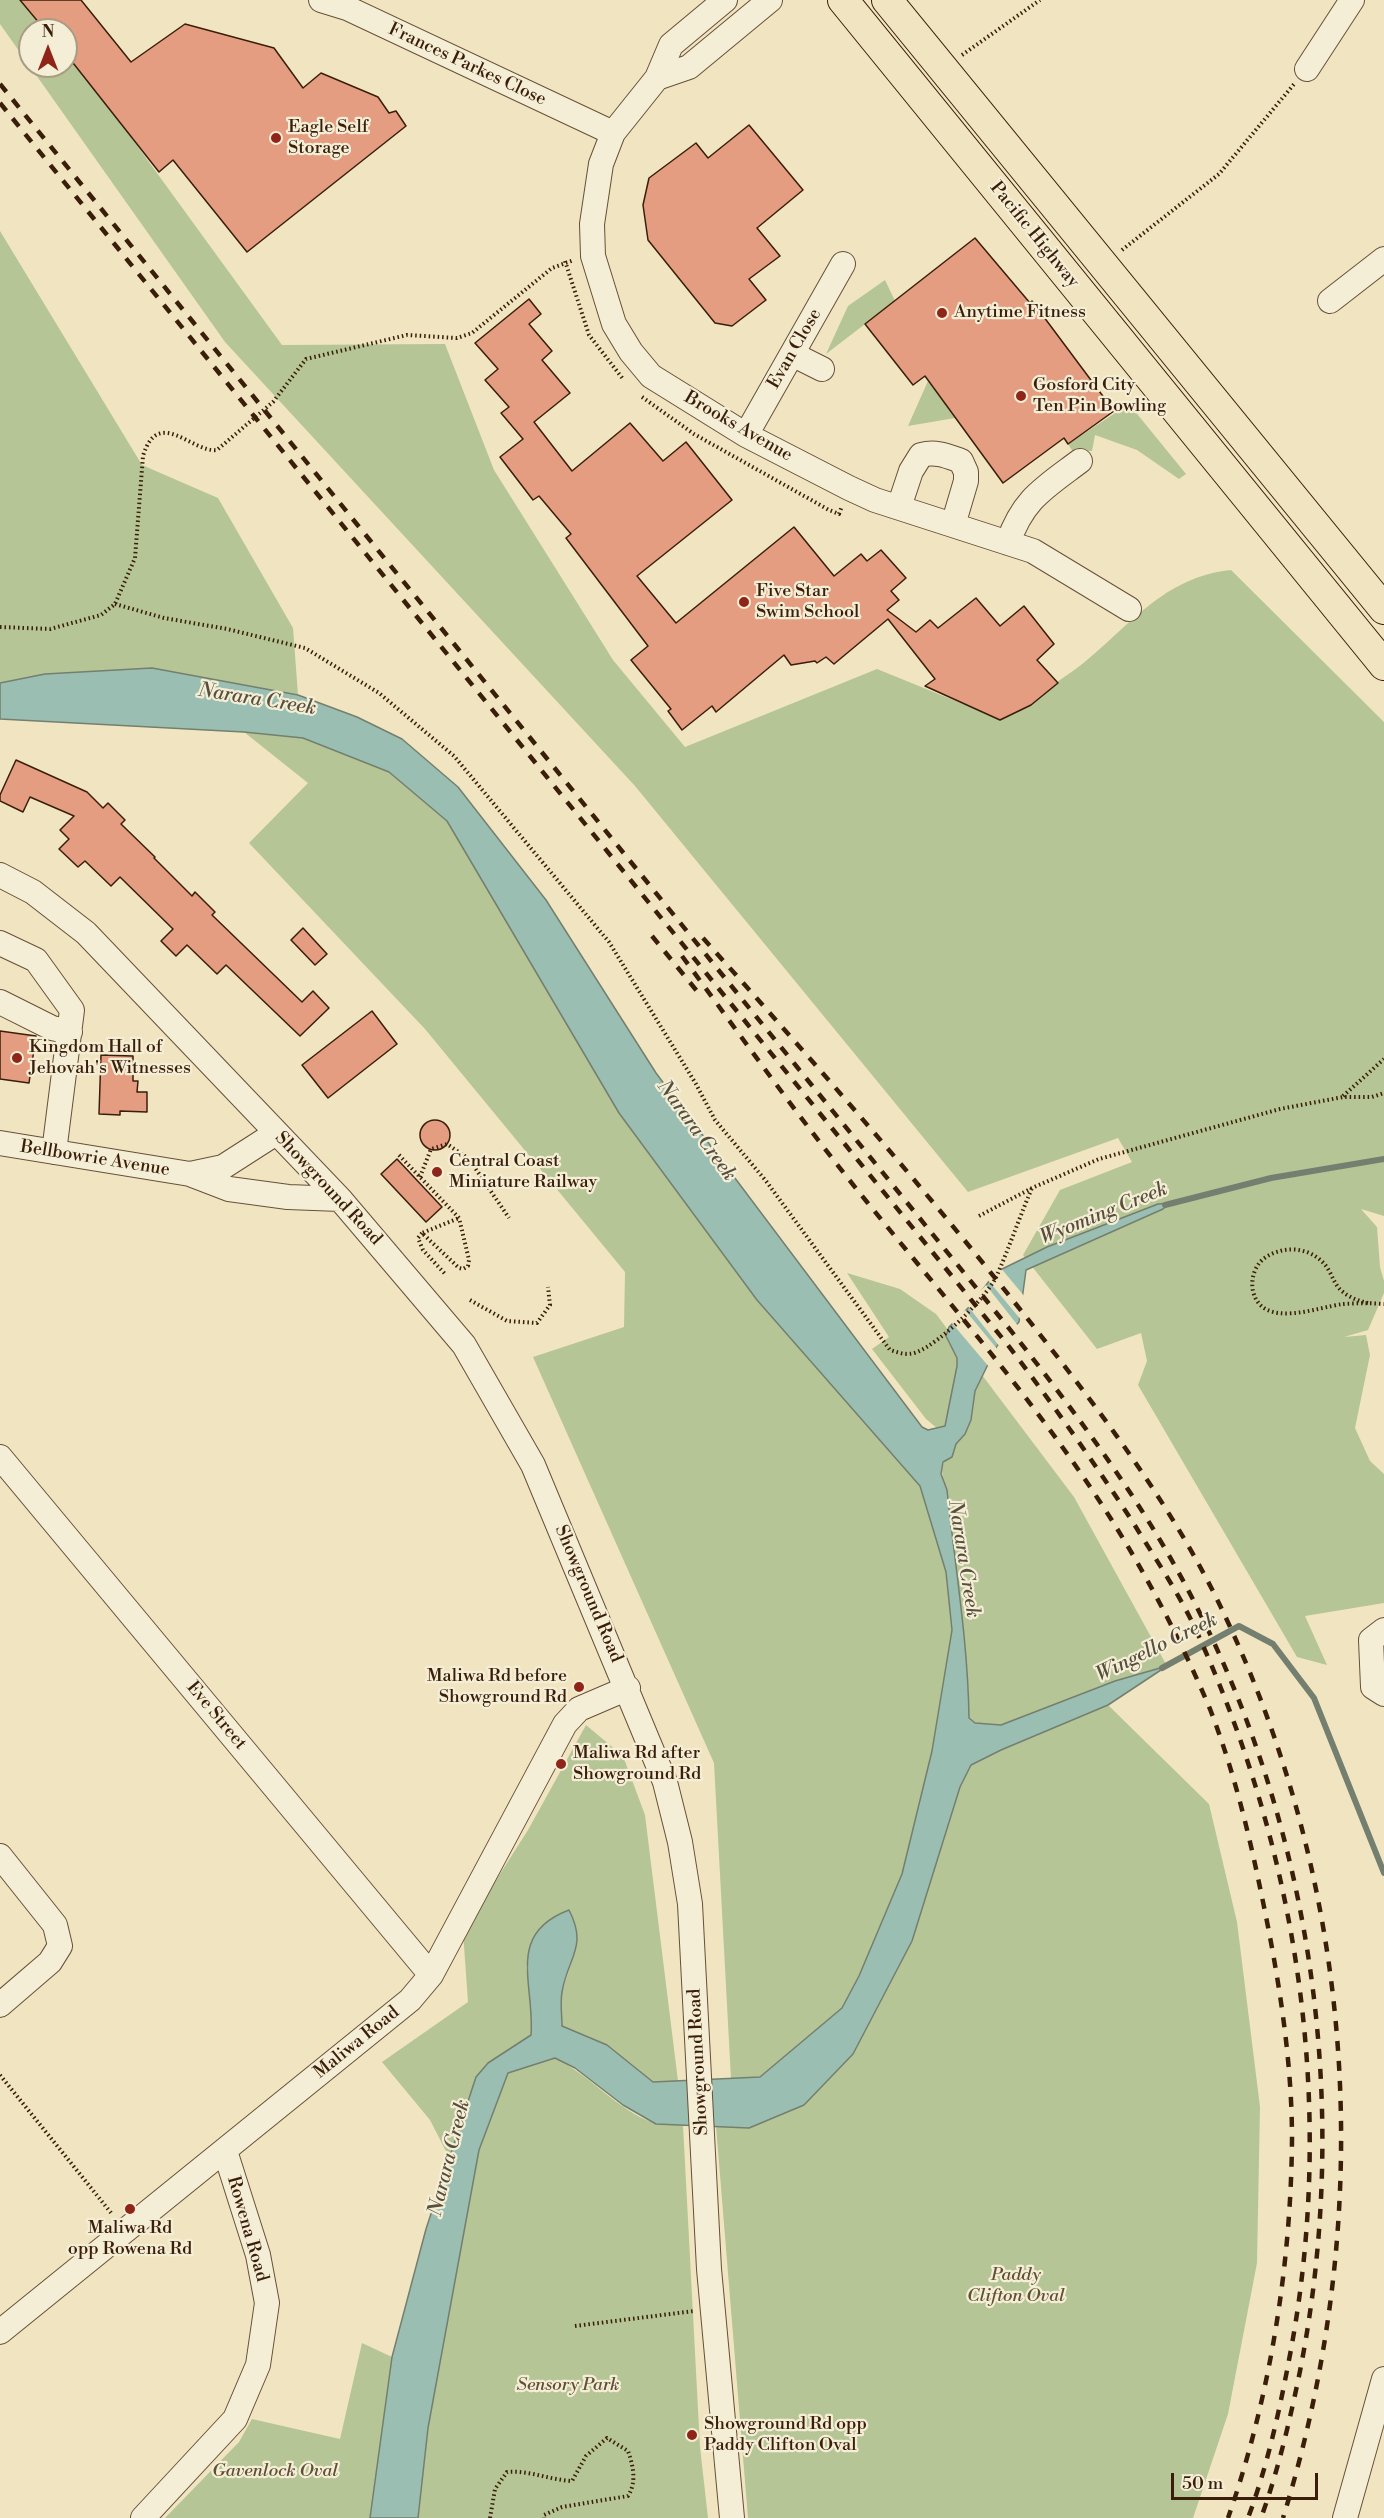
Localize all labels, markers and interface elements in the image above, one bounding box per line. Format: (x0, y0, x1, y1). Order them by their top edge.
north arrow (18, 18, 78, 78)
street label: Frances Parkes Close (385, 19, 549, 111)
text: N (42, 22, 54, 42)
place label: Eagle Self Storage (288, 117, 368, 160)
marker: Eagle Self Storage (269, 131, 283, 145)
street label: Pacific Highway (985, 178, 1083, 292)
place label: Anytime Fitness (954, 302, 1086, 324)
street label: Evan Close (763, 305, 827, 393)
marker: Anytime Fitness (935, 306, 949, 320)
place label: Gosford City Ten Pin Bowling (1033, 375, 1166, 418)
street label: Brooks Avenue (680, 387, 796, 467)
marker: Gosford City Ten Pin Bowling (1014, 389, 1028, 403)
place label: Five Star Swim School (756, 581, 859, 624)
marker: Five Star Swim School (737, 595, 751, 609)
water label: Narara Creek (196, 679, 318, 721)
place label: Kingdom Hall of Jehovah's Witnesses (29, 1037, 191, 1080)
marker: Kingdom Hall of Jehovah's Witnesses (10, 1051, 24, 1065)
water label: Narara Creek (651, 1076, 741, 1186)
street label: Showground Road (270, 1128, 386, 1250)
street label: Bellbowrie Avenue (19, 1137, 171, 1181)
place label: Central Coast Miniature Railway (449, 1151, 597, 1194)
marker: Central Coast Miniature Railway (430, 1165, 444, 1179)
water label: Wyoming Creek (1037, 1177, 1171, 1251)
water label: Narara Creek (942, 1498, 984, 1620)
street label: Showground Road (549, 1522, 627, 1666)
water label: Wingello Creek (1092, 1608, 1222, 1688)
place label: Maliwa Rd before Showground Rd (427, 1666, 567, 1708)
street label: Eve Street (181, 1678, 251, 1754)
marker: Maliwa Rd before Showground Rd (572, 1680, 586, 1694)
place label: Maliwa Rd after Showground Rd (573, 1743, 701, 1786)
marker: Maliwa Rd after Showground Rd (554, 1757, 568, 1771)
street label: Showground Road (684, 1988, 714, 2136)
street label: Maliwa Road (310, 2002, 404, 2084)
water label: Narara Creek (424, 2097, 476, 2219)
street label: Rowena Road (222, 2174, 272, 2284)
marker: Maliwa Rd opp Rowena Rd (123, 2202, 137, 2216)
place label: Maliwa Rd opp Rowena Rd (68, 2218, 192, 2260)
park label: Paddy Clifton Oval (967, 2265, 1065, 2308)
park label: Sensory Park (517, 2375, 619, 2397)
place label: Showground Rd opp Paddy Clifton Oval (704, 2414, 867, 2456)
marker: Showground Rd opp Paddy Clifton Oval (685, 2428, 699, 2442)
park label: Gavenlock Oval (212, 2461, 338, 2483)
scale bar (1174, 2461, 1321, 2499)
text: 50 m (1182, 2472, 1223, 2495)

